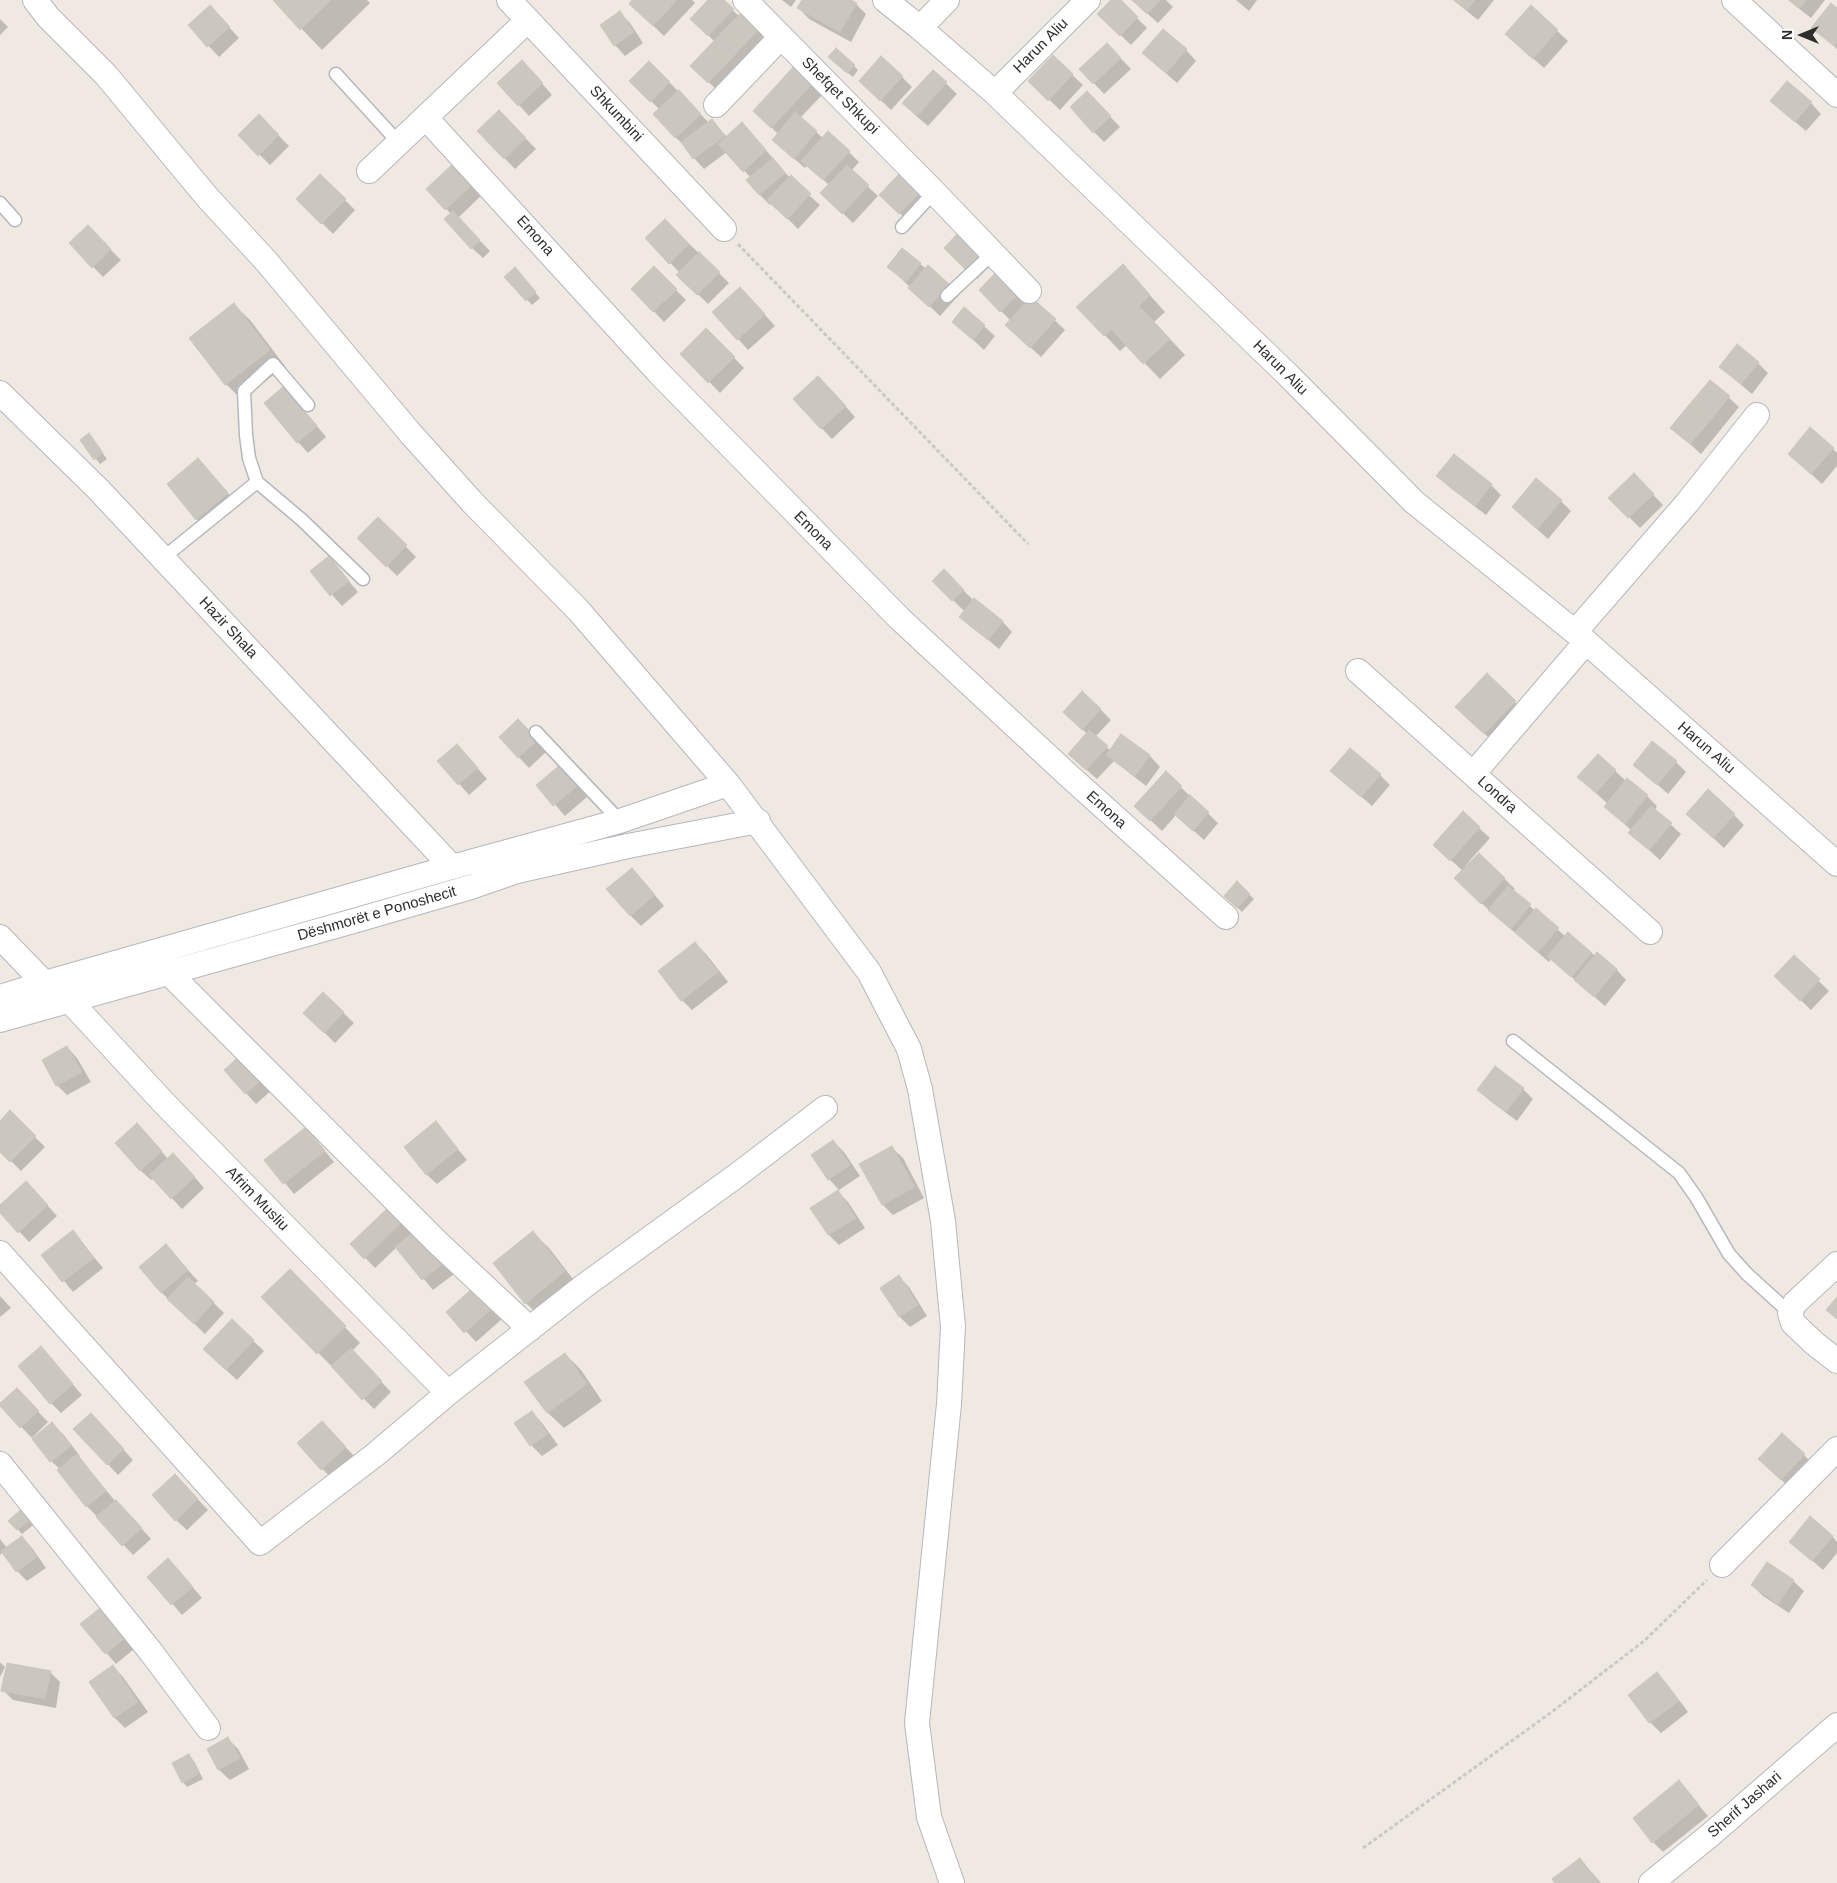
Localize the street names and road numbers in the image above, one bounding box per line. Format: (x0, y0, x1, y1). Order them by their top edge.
street label: Harun Aliu (1010, 15, 1072, 77)
street label: Shefqet Shkupi (798, 54, 882, 138)
street label: Shkumbini (586, 82, 646, 146)
street label: Emona (512, 212, 558, 260)
street label: Harun Aliu (1249, 337, 1311, 399)
street label: Emona (790, 508, 836, 554)
street label: Hazir Shala (195, 594, 261, 662)
street label: Harun Aliu (1674, 718, 1738, 778)
street label: Londra (1474, 773, 1520, 817)
street label: Emona (1082, 787, 1130, 833)
street label: Dëshmorët e Ponoshecit (296, 883, 458, 945)
street label: Afrim Musliu (222, 1163, 292, 1235)
street label: Sherif Jashari (1704, 1768, 1786, 1842)

